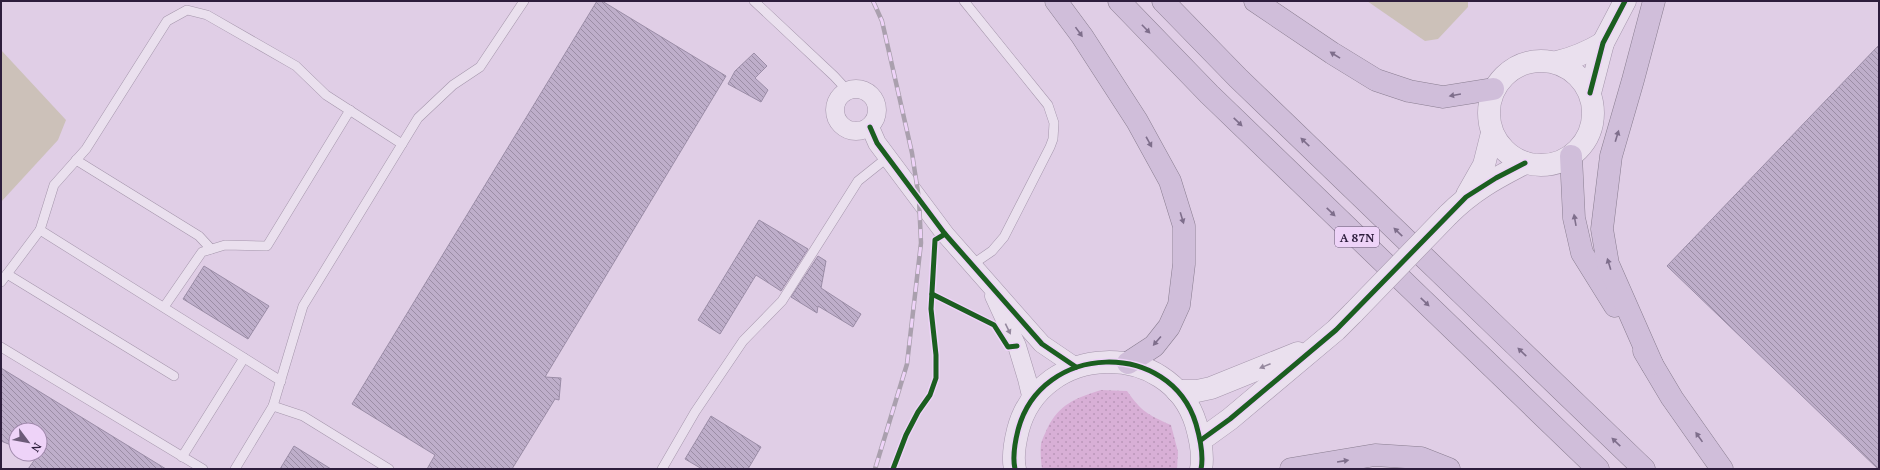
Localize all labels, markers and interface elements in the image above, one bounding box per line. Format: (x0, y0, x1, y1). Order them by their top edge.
one-way arrow (1141, 24, 1151, 34)
one-way arrow (1075, 27, 1083, 38)
one-way arrow (1329, 51, 1341, 58)
one-way arrow (1449, 92, 1461, 98)
one-way arrow (1233, 117, 1243, 126)
one-way arrow (1614, 130, 1620, 142)
one-way arrow (1145, 136, 1152, 148)
one-way arrow (1300, 137, 1310, 147)
one-way arrow (1326, 207, 1336, 217)
one-way arrow (1179, 213, 1185, 225)
one-way arrow (1572, 214, 1578, 226)
road number: A 87N (1335, 227, 1379, 247)
one-way arrow (1393, 227, 1403, 237)
one-way arrow (1606, 258, 1612, 270)
one-way arrow (1420, 297, 1430, 307)
one-way arrow (1005, 323, 1011, 335)
one-way arrow (1153, 336, 1162, 347)
one-way arrow (1517, 347, 1527, 357)
one-way arrow (1258, 364, 1270, 370)
north arrow (8, 422, 48, 462)
one-way arrow (1695, 432, 1703, 442)
one-way arrow (1611, 437, 1621, 447)
text: N (28, 440, 45, 455)
one-way arrow (1337, 457, 1349, 463)

